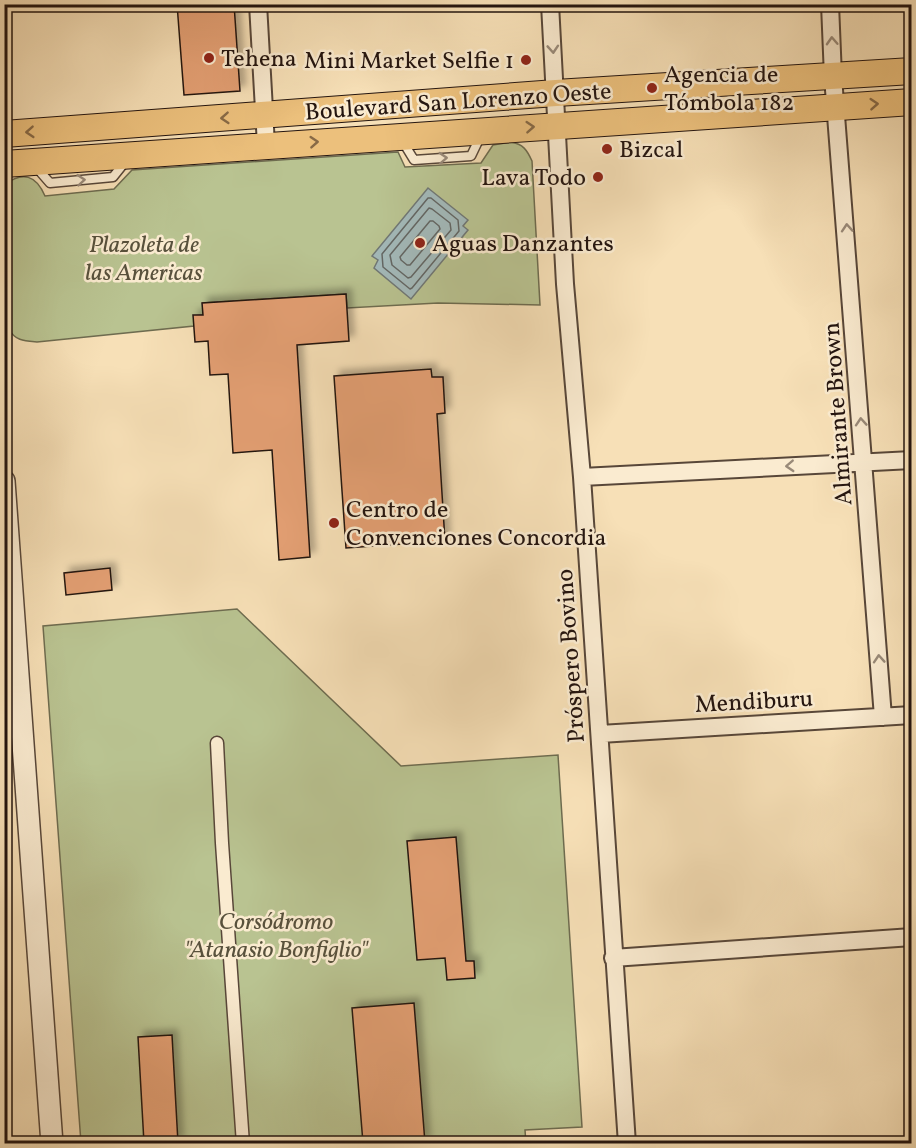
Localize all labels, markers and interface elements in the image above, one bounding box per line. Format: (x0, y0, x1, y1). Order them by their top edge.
one-way arrow (825, 36, 838, 45)
place label: Tehena (221, 43, 297, 77)
one-way arrow (546, 44, 559, 53)
place label: Mini Market Selfie 1 (304, 45, 514, 79)
marker: Tehena (202, 51, 216, 65)
marker: Mini Market Selfie 1 (519, 53, 533, 67)
place label: Agencia de Tómbola 182 (664, 59, 794, 121)
street label: Boulevard San Lorenzo Oeste (304, 75, 613, 131)
marker: Agencia de Tómbola 182 (645, 81, 659, 95)
one-way arrow (870, 98, 879, 111)
one-way arrow (220, 112, 229, 125)
one-way arrow (525, 121, 534, 134)
one-way arrow (26, 126, 35, 139)
place label: Bizcal (619, 134, 683, 168)
one-way arrow (310, 136, 319, 149)
marker: Bizcal (600, 142, 614, 156)
one-way arrow (439, 151, 448, 164)
place label: Lava Todo (481, 162, 586, 196)
marker: Lava Todo (591, 170, 605, 184)
one-way arrow (77, 174, 86, 187)
one-way arrow (840, 224, 853, 233)
place label: Aguas Danzantes (432, 228, 614, 262)
park label: Plazoleta de las Americas (85, 229, 203, 291)
marker: Aguas Danzantes (413, 236, 427, 250)
street label: Almirante Brown (816, 321, 862, 507)
one-way arrow (855, 418, 868, 427)
one-way arrow (786, 460, 795, 473)
place label: Centro de Convenciones Concordia (346, 494, 606, 556)
marker: Centro de Convenciones Concordia (327, 516, 341, 530)
street label: Próspero Bovino (549, 568, 595, 744)
one-way arrow (873, 654, 886, 663)
street label: Mendiburu (694, 683, 814, 723)
park label: Corsódromo "Atanasio Bonfiglio" (184, 906, 369, 968)

